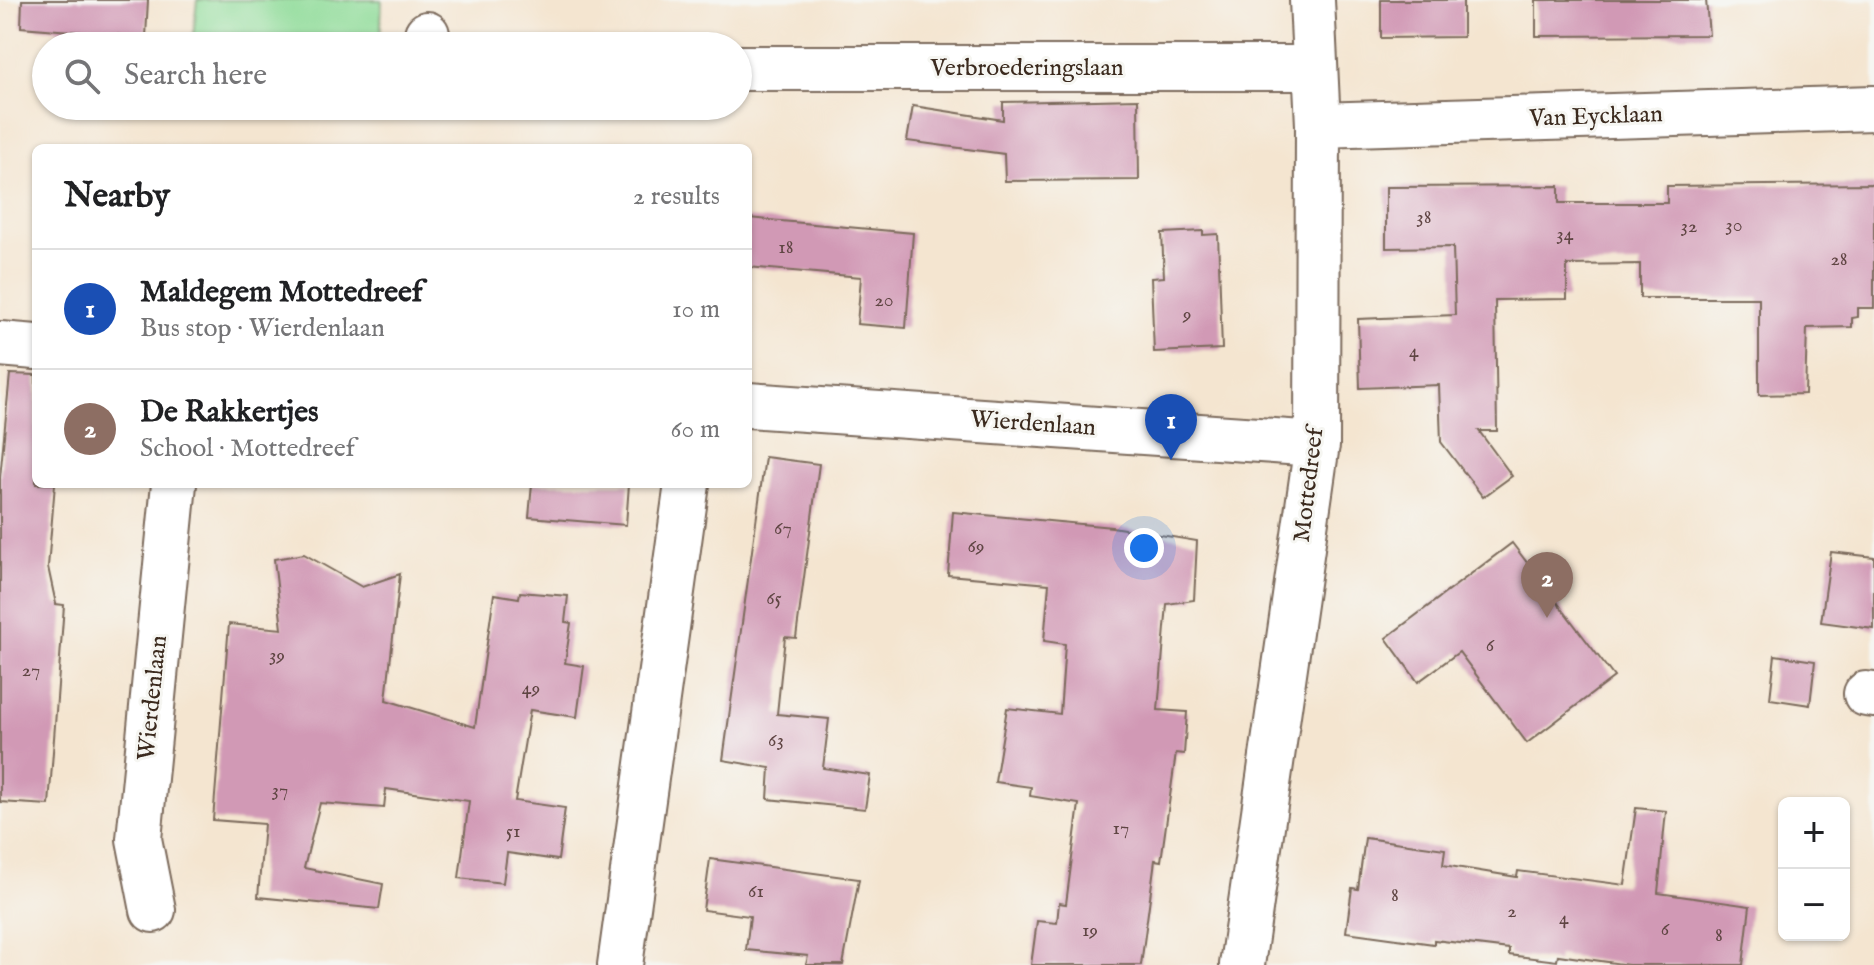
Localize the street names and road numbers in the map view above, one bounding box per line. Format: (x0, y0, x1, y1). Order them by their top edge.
street label: Verbroederingslaan (929, 53, 1124, 84)
street label: Van Eycklaan (1528, 99, 1664, 135)
street label: Wierdenlaan (969, 404, 1097, 444)
street label: Mottedreef (1287, 422, 1332, 544)
street label: Wierdenlaan (131, 634, 175, 762)

